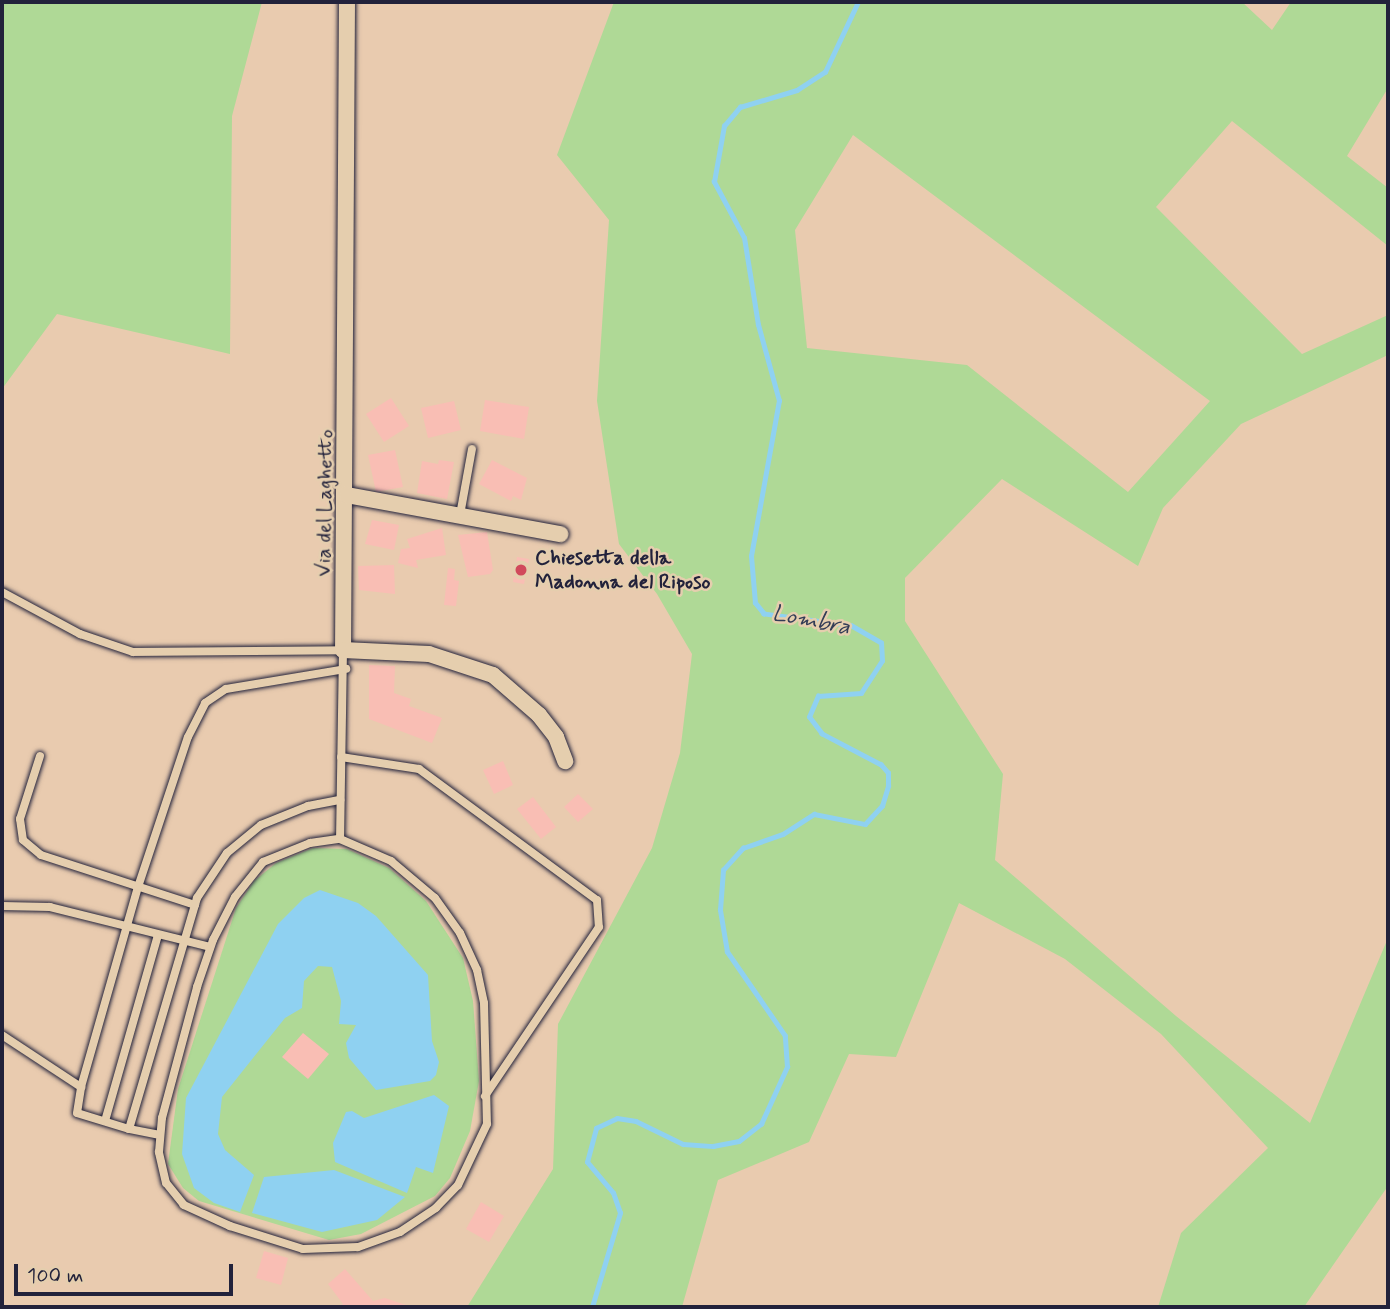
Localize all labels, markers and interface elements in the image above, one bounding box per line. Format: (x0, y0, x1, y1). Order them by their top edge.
street label: Via del Laghetto (311, 429, 339, 577)
place label: Chiesetta della Madonna del Riposo (535, 545, 710, 595)
marker: Chiesetta della Madonna del Riposo (513, 562, 529, 578)
water label: Lombra (770, 600, 852, 642)
scale bar (18, 1250, 236, 1294)
text: 100 m (27, 1262, 83, 1290)

